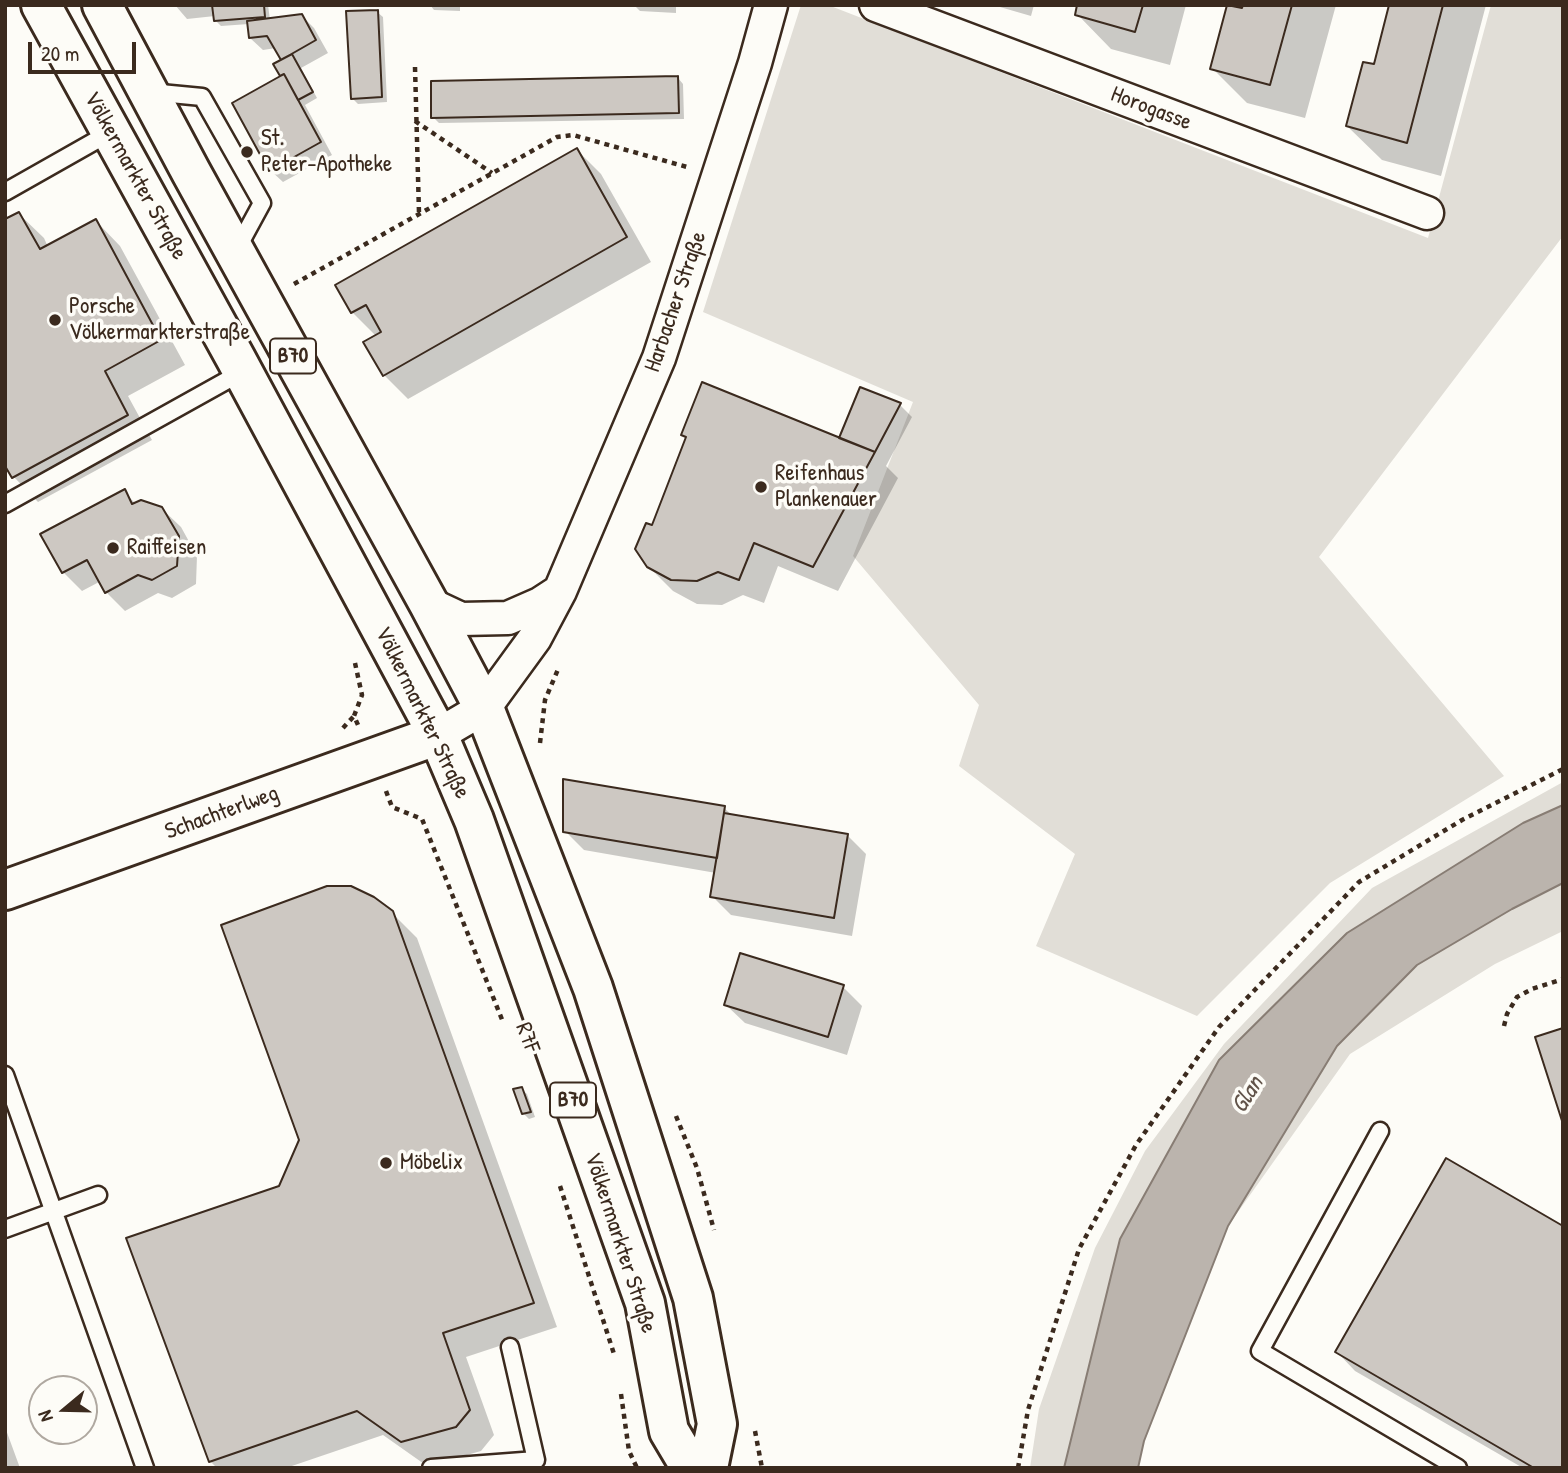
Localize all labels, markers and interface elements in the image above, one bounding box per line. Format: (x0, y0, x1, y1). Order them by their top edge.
scale bar (32, 28, 140, 72)
text: 20 m (41, 39, 79, 68)
street label: Horogasse (1107, 81, 1195, 137)
street label: Völkermarkter Straße (77, 87, 193, 265)
place label: St. Peter-Apotheke (261, 125, 392, 179)
marker: St. Peter-Apotheke (239, 144, 255, 160)
street label: Harbacher Straße (639, 228, 713, 376)
place label: Porsche Völkermarkterstraße (69, 293, 250, 347)
marker: Porsche Völkermarkterstraße (47, 312, 63, 328)
road number: B70 (270, 338, 316, 374)
place label: Reifenhaus Plankenauer (775, 460, 877, 514)
marker: Reifenhaus Plankenauer (753, 479, 769, 495)
place label: Raiffeisen (127, 534, 206, 562)
marker: Raiffeisen (105, 540, 121, 556)
street label: Völkermarkter Straße (368, 623, 476, 803)
street label: Schachterlweg (161, 780, 283, 846)
street label: R7F (509, 1019, 545, 1057)
water label: Glan (1226, 1071, 1270, 1119)
road number: B70 (550, 1082, 596, 1118)
place label: Möbelix (400, 1149, 463, 1177)
street label: Völkermarkter Straße (578, 1149, 662, 1337)
marker: Möbelix (378, 1155, 394, 1171)
north arrow (28, 1375, 98, 1445)
text: N (31, 1407, 59, 1425)

